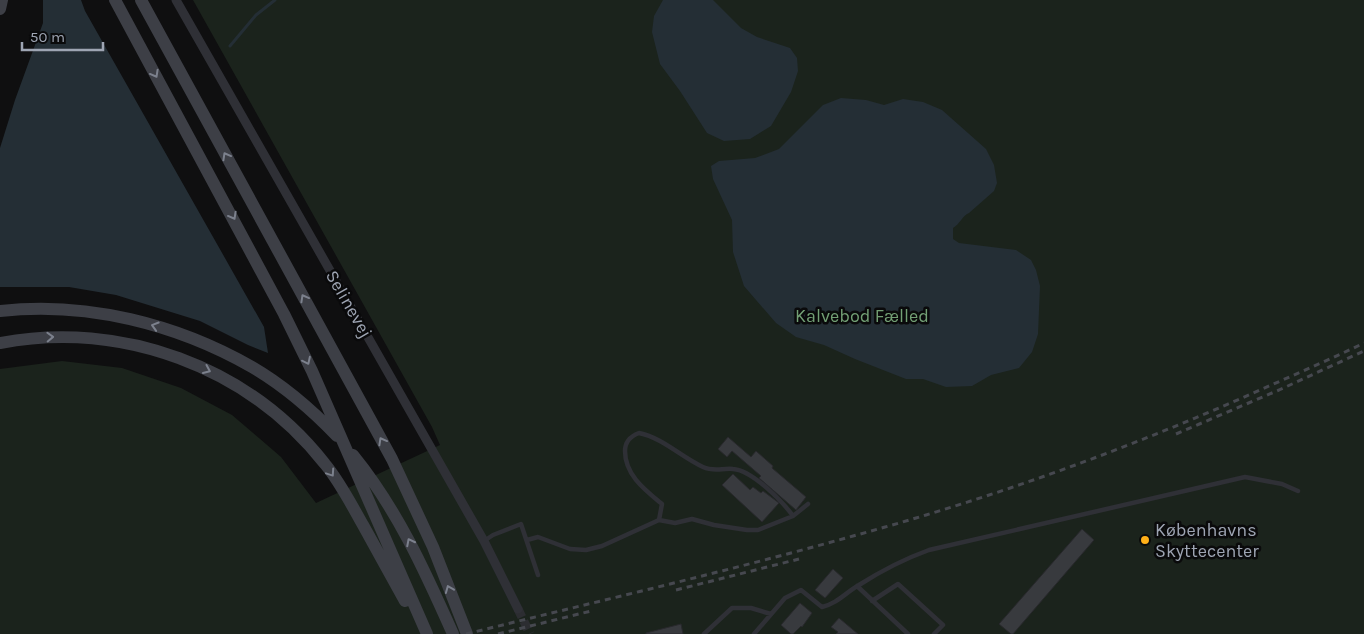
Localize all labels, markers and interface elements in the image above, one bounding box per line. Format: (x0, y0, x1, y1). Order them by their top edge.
scale bar (22, 20, 104, 52)
text: 50 m (30, 28, 65, 46)
one-way arrow (149, 68, 159, 77)
one-way arrow (222, 152, 232, 161)
one-way arrow (227, 211, 237, 220)
street label: Selinevej (321, 266, 377, 342)
one-way arrow (300, 294, 310, 303)
park label: Kalvebod Fælled (795, 305, 929, 327)
one-way arrow (152, 321, 160, 331)
one-way arrow (46, 332, 54, 342)
one-way arrow (301, 356, 311, 365)
one-way arrow (202, 363, 211, 374)
one-way arrow (378, 437, 388, 446)
one-way arrow (325, 467, 334, 476)
place label: Københavns Skyttecenter (1155, 519, 1259, 562)
marker: Københavns Skyttecenter (1139, 534, 1151, 546)
one-way arrow (406, 538, 416, 547)
one-way arrow (445, 585, 455, 593)

